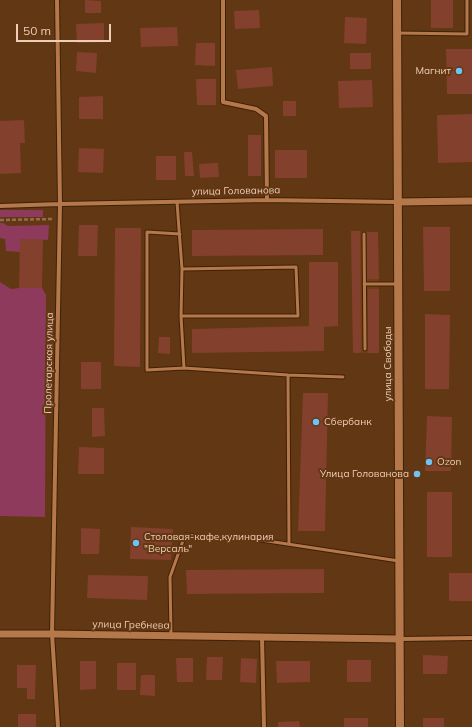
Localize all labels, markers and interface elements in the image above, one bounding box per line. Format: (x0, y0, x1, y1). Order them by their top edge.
scale bar (18, 16, 113, 42)
text: 50 m (23, 23, 51, 38)
place label: Магнит (415, 65, 451, 77)
marker: Магнит (454, 66, 464, 76)
street label: улица Голованова (192, 184, 280, 198)
street label: Пролетарская улица (42, 312, 56, 414)
street label: улица Свободы (382, 326, 394, 402)
place label: Сбербанк (324, 416, 372, 428)
marker: Сбербанк (311, 417, 321, 427)
place label: Ozon (437, 456, 461, 468)
marker: Ozon (424, 457, 434, 467)
place label: Улица Голованова (320, 468, 409, 480)
marker: Улица Голованова (412, 469, 422, 479)
place label: Столовая-кафе,кулинария "Версаль" (144, 531, 274, 554)
marker: Столовая-кафе,кулинария "Версаль" (131, 538, 141, 548)
street label: улица Гребнева (92, 618, 170, 632)

